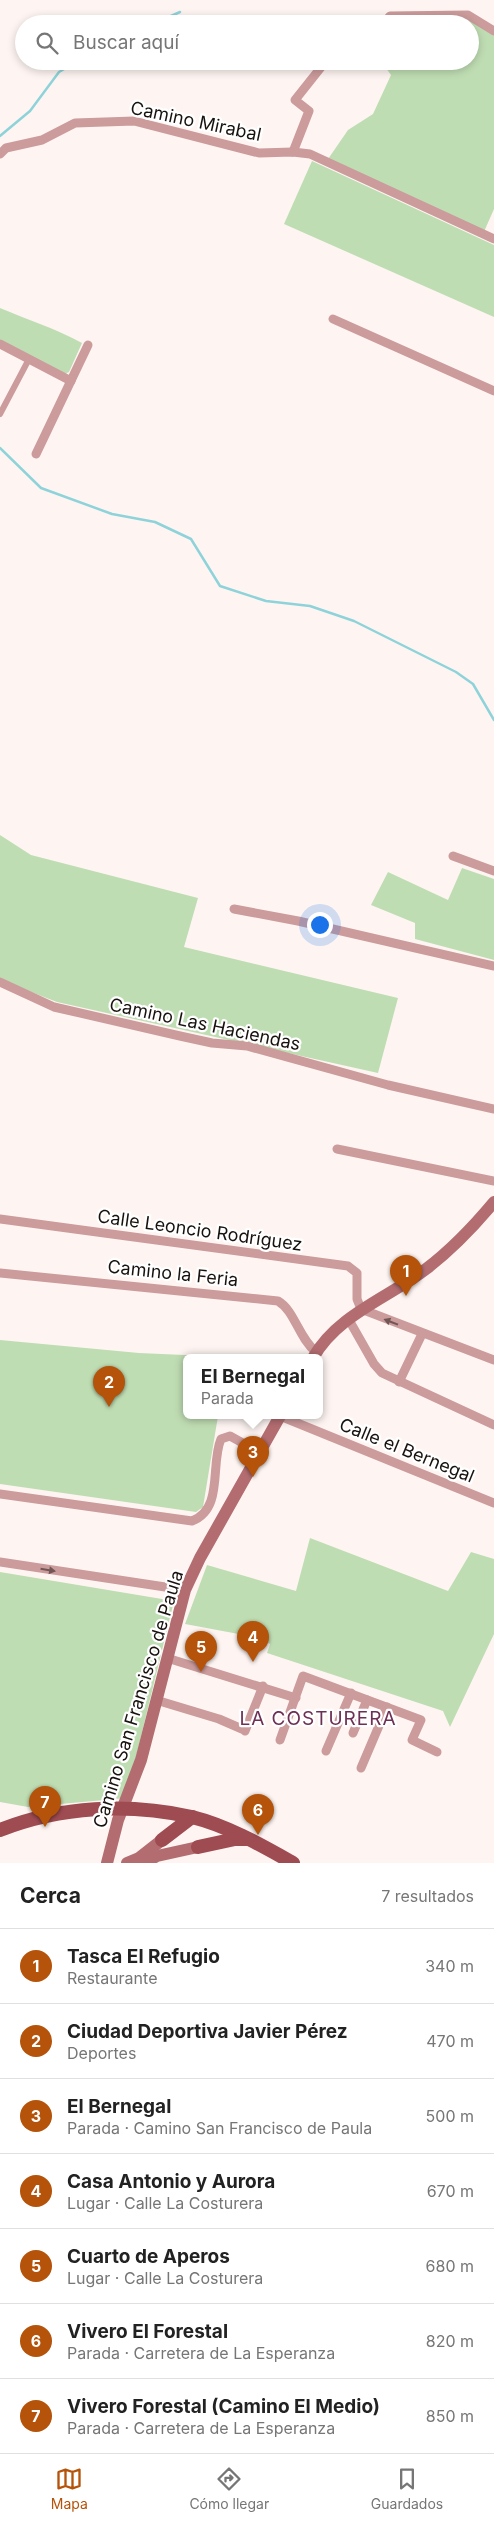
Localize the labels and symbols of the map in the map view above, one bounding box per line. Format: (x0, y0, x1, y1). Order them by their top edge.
street label: Camino Mirabal (129, 97, 263, 145)
your location (307, 912, 333, 938)
street label: Camino Las Haciendas (108, 993, 302, 1055)
street label: Calle Leoncio Rodríguez (96, 1205, 304, 1255)
pin: 1 (390, 1255, 422, 1296)
street label: Camino la Feria (107, 1256, 239, 1290)
one-way arrow (383, 1318, 398, 1326)
pin: 2 (93, 1366, 125, 1407)
street label: Calle el Bernegal (337, 1413, 477, 1487)
pin: 3 (237, 1436, 269, 1477)
one-way arrow (41, 1566, 57, 1574)
street label: Camino San Francisco de Paula (89, 1568, 187, 1830)
pin: 4 (237, 1621, 269, 1662)
pin: 5 (185, 1631, 217, 1672)
district label: LA COSTURERA (239, 1707, 397, 1730)
pin: 7 (29, 1786, 61, 1827)
pin: 6 (242, 1794, 274, 1835)

